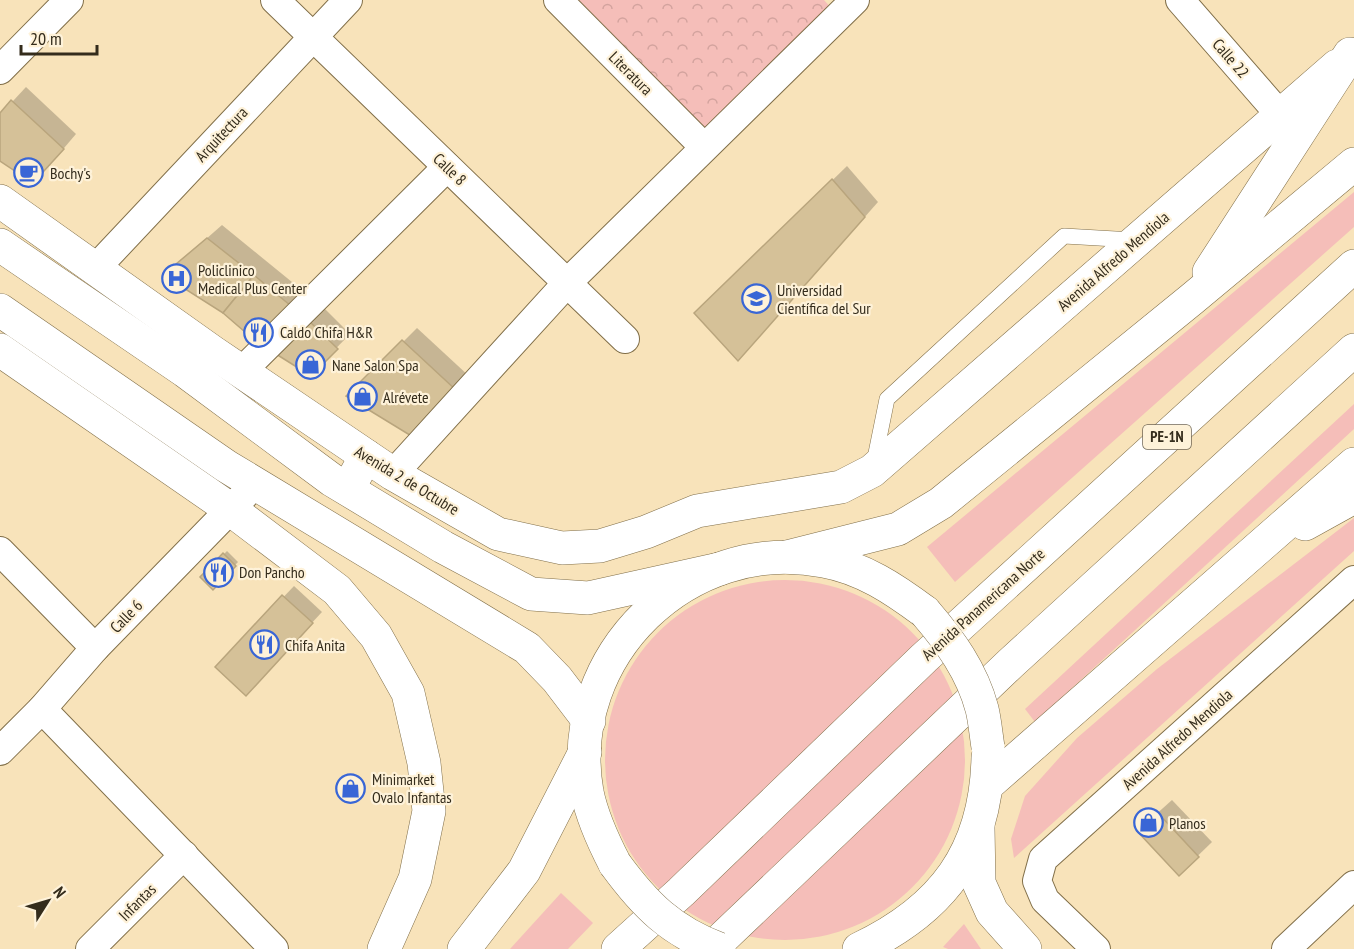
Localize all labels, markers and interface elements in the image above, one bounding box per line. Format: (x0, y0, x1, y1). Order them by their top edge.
scale bar (21, 18, 98, 56)
text: 20 m (30, 27, 62, 50)
street label: Calle 22 (1209, 34, 1253, 82)
street label: Literatura (605, 47, 657, 99)
street label: Arquitectura (191, 102, 251, 166)
street label: Calle 8 (429, 149, 471, 189)
cafe icon: Bochy's (13, 157, 45, 189)
place label: Bochy's (50, 163, 91, 183)
street label: Avenida Alfredo Mendiola (1053, 207, 1173, 315)
place label: Policlinico Medical Plus Center (198, 260, 307, 298)
hospital icon: Policlinico Medical Plus Center (161, 263, 193, 295)
place label: Universidad Científica del Sur (777, 280, 871, 318)
school or university icon: Universidad Científica del Sur (740, 283, 772, 315)
restaurant icon: Caldo Chifa H&R (243, 316, 275, 348)
place label: Caldo Chifa H&R (280, 322, 373, 342)
shop icon: Nane Salon Spa (295, 349, 327, 381)
place label: Nane Salon Spa (332, 355, 419, 375)
shop icon: Alrévete (346, 381, 378, 413)
place label: Alrévete (383, 387, 429, 407)
road number: PE-1N (1143, 425, 1191, 449)
street label: Avenida 2 de Octubre (351, 441, 463, 519)
street label: Avenida Panamericana Norte (917, 543, 1049, 665)
restaurant icon: Don Pancho (202, 556, 234, 588)
place label: Don Pancho (239, 562, 305, 582)
street label: Calle 6 (106, 595, 146, 637)
restaurant icon: Chifa Anita (248, 629, 280, 661)
place label: Chifa Anita (285, 635, 345, 655)
street label: Avenida Alfredo Mendiola (1118, 684, 1236, 794)
place label: Minimarket Ovalo Infantas (372, 769, 452, 807)
shop icon: Minimarket Ovalo Infantas (335, 772, 367, 804)
shop icon: Planos (1132, 807, 1164, 839)
place label: Planos (1169, 813, 1206, 833)
north arrow (18, 871, 78, 931)
street label: Infantas (114, 879, 160, 925)
text: N (49, 883, 71, 901)

